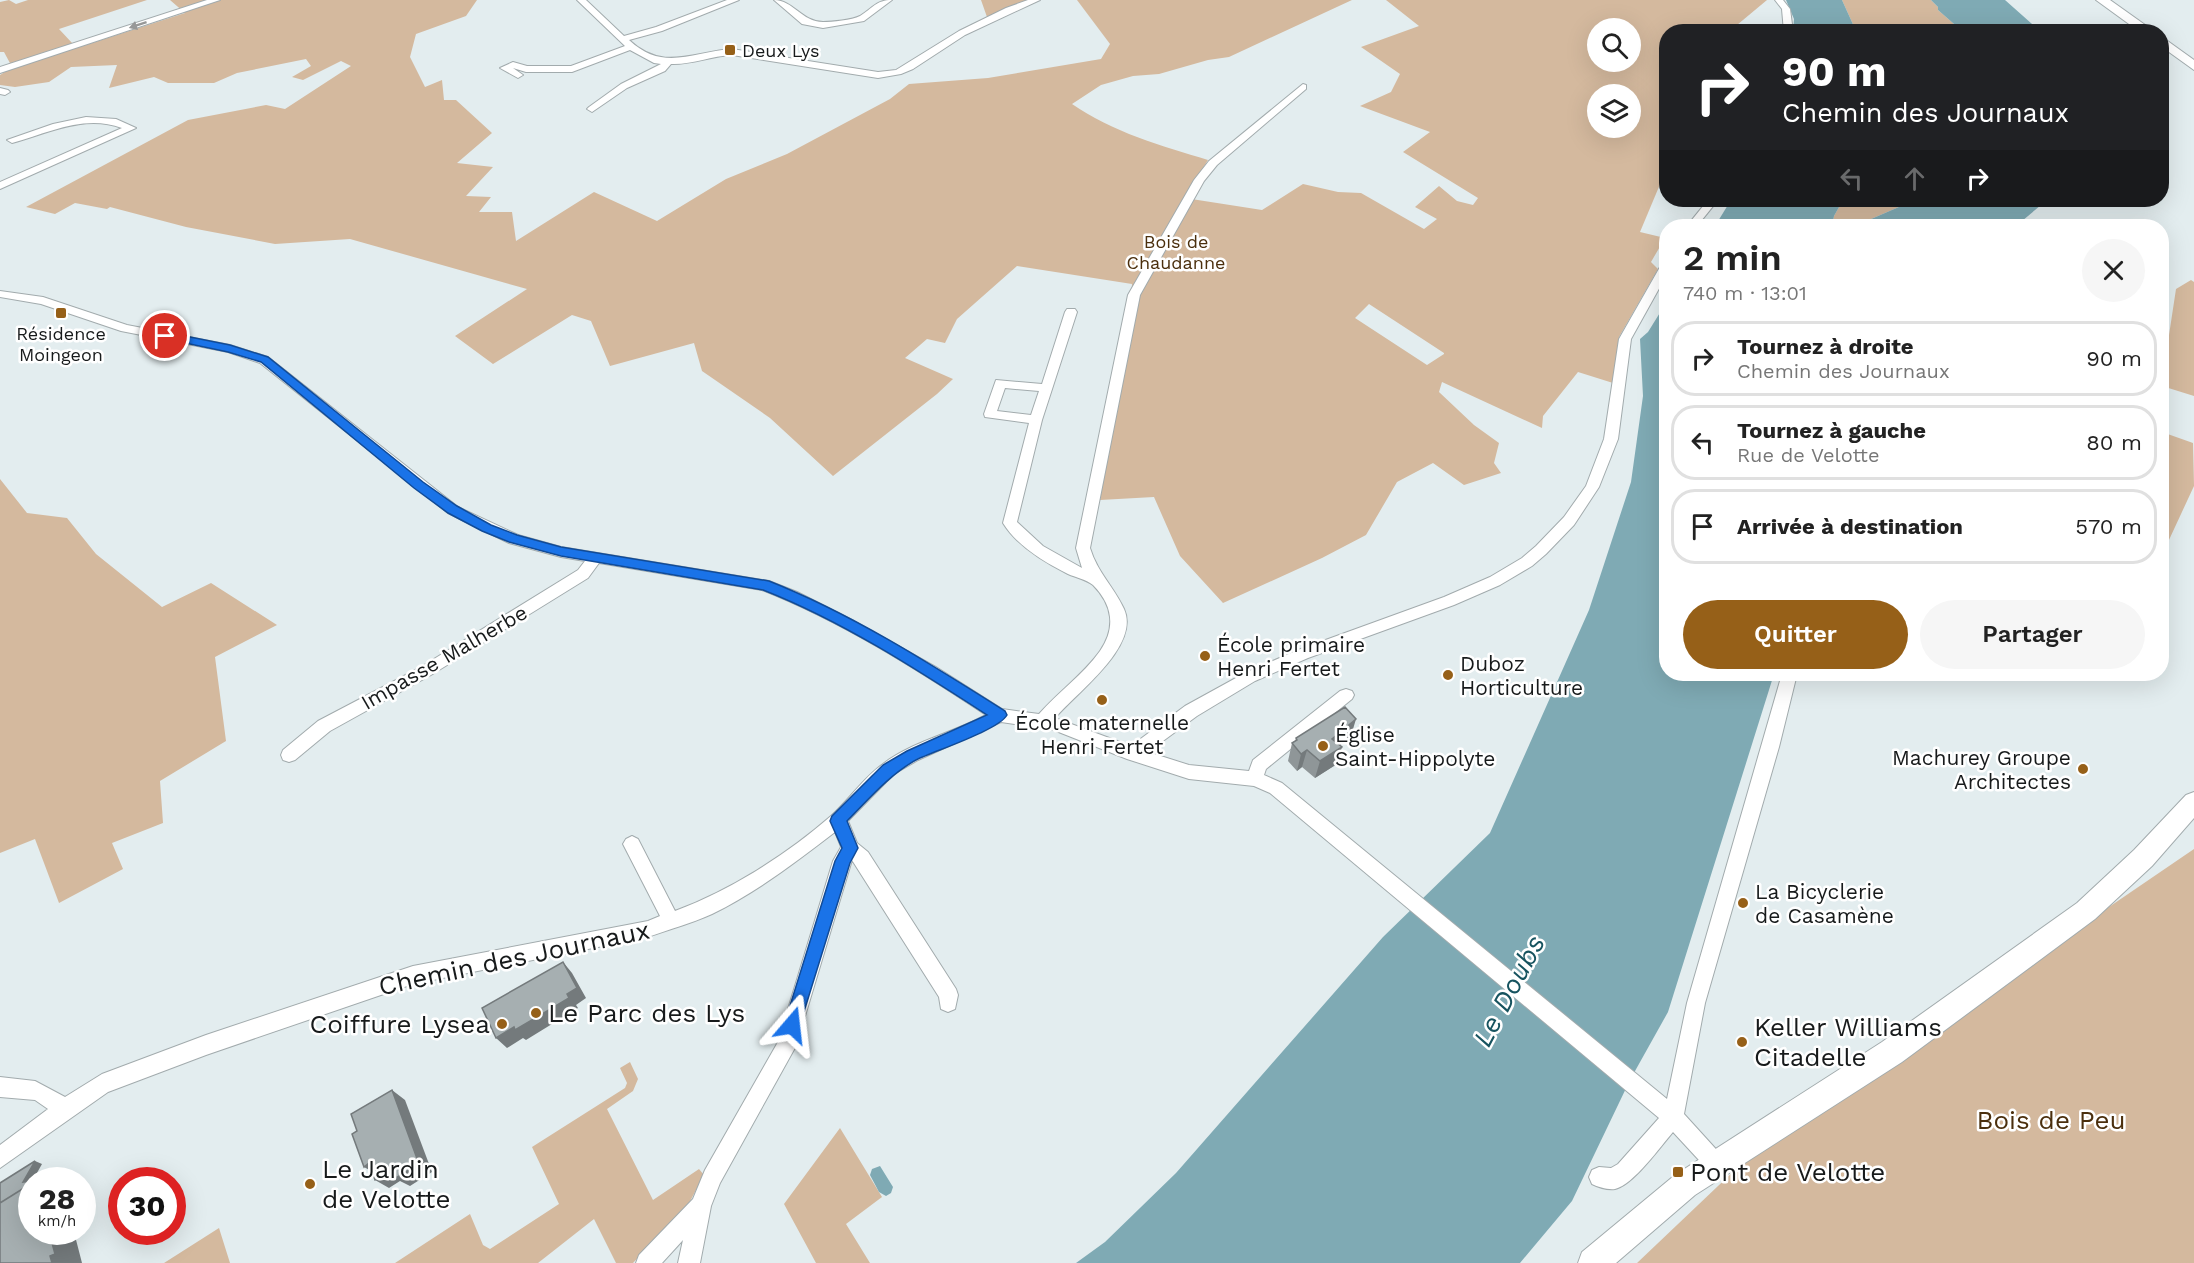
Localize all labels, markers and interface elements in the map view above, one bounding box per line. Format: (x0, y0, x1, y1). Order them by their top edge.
map controls (1587, 18, 1641, 138)
button: search (1587, 18, 1641, 72)
one-way arrow (129, 21, 147, 31)
place label: Deux Lys (742, 40, 820, 61)
marker: Deux Lys (723, 43, 737, 57)
text: 90 m (1782, 47, 1886, 96)
icon: right (1683, 48, 1761, 126)
button: layers (1587, 84, 1641, 138)
text: Chemin des Journaux (1782, 97, 2069, 129)
icon: left (1835, 162, 1868, 195)
icon: ahead (1898, 162, 1931, 195)
icon: right (1961, 162, 1994, 195)
park label: Bois de Chaudanne (1127, 231, 1225, 273)
text: 2 min (1683, 237, 1782, 279)
button: close (2082, 239, 2145, 302)
text: 740 m · 13:01 (1683, 281, 1807, 305)
marker: Résidence Moingeon (54, 306, 68, 320)
pin (139, 310, 190, 361)
icon: arrive (148, 319, 181, 352)
place label: Résidence Moingeon (16, 323, 106, 365)
text: Tournez à droite (1737, 334, 1914, 359)
icon: right (1686, 342, 1719, 375)
text: 90 m (2086, 346, 2142, 371)
text: Chemin des Journaux (1737, 359, 1950, 383)
text: Tournez à gauche (1737, 418, 1926, 443)
icon: left (1686, 426, 1719, 459)
text: 80 m (2086, 430, 2142, 455)
text: Rue de Velotte (1737, 443, 1880, 467)
icon: arrive (1686, 510, 1719, 543)
text: Arrivée à destination (1737, 514, 1963, 539)
text: 570 m (2075, 514, 2142, 539)
street label: Impasse Malherbe (356, 599, 532, 715)
button: Quitter (1683, 600, 1908, 669)
button: Partager (1920, 600, 2145, 669)
place label: École primaire Henri Fertet (1217, 632, 1365, 681)
marker: École primaire Henri Fertet (1198, 649, 1212, 663)
place label: Duboz Horticulture (1460, 651, 1583, 700)
marker: Duboz Horticulture (1441, 668, 1455, 682)
marker: École maternelle Henri Fertet (1095, 693, 1109, 707)
place label: École maternelle Henri Fertet (1015, 710, 1189, 759)
place label: Église Saint-Hippolyte (1335, 722, 1495, 771)
marker: Église Saint-Hippolyte (1316, 739, 1330, 753)
place label: Machurey Groupe Architectes (1892, 745, 2071, 794)
marker: Machurey Groupe Architectes (2076, 762, 2090, 776)
place label: La Bicyclerie de Casamène (1755, 879, 1894, 928)
marker: La Bicyclerie de Casamène (1736, 896, 1750, 910)
street label: Chemin des Journaux (376, 915, 652, 1001)
water label: Le Doubs (1466, 930, 1552, 1052)
position arrow (760, 993, 824, 1057)
place label: Le Parc des Lys (548, 998, 745, 1028)
marker: Le Parc des Lys (529, 1006, 543, 1020)
place label: Coiffure Lysea (309, 1009, 490, 1039)
place label: Keller Williams Citadelle (1754, 1012, 1942, 1072)
marker: Coiffure Lysea (495, 1017, 509, 1031)
marker: Keller Williams Citadelle (1735, 1035, 1749, 1049)
park label: Bois de Peu (1977, 1105, 2125, 1135)
place label: Le Jardin de Velotte (322, 1154, 450, 1214)
place label: Pont de Velotte (1690, 1157, 1885, 1187)
marker: Pont de Velotte (1671, 1165, 1685, 1179)
speed limit sign: 30 (108, 1167, 186, 1245)
marker: Le Jardin de Velotte (303, 1177, 317, 1191)
text: 28 (39, 1181, 75, 1216)
text: km/h (38, 1212, 76, 1230)

